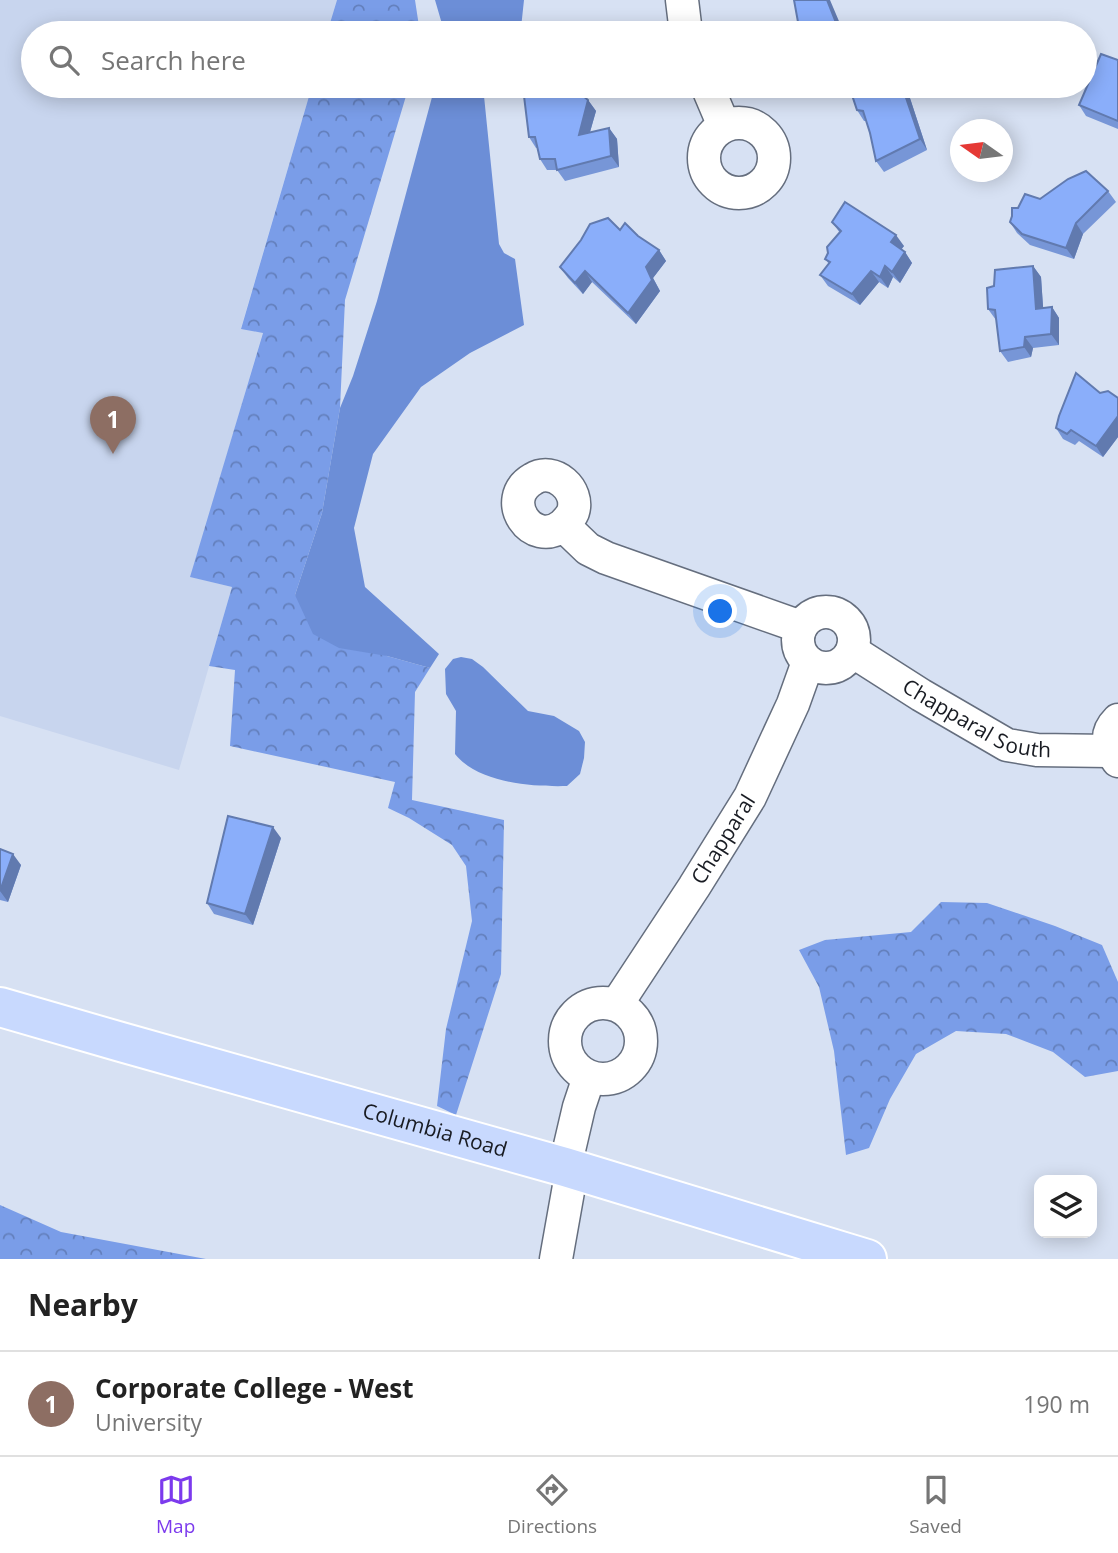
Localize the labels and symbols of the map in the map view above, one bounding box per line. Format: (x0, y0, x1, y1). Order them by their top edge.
north arrow (950, 119, 1013, 182)
pin: 1 (90, 396, 136, 454)
your location (703, 594, 737, 628)
street label: Chapparal South (897, 672, 1051, 763)
street label: Chapparal (684, 789, 761, 889)
street label: Columbia Road (360, 1096, 511, 1163)

